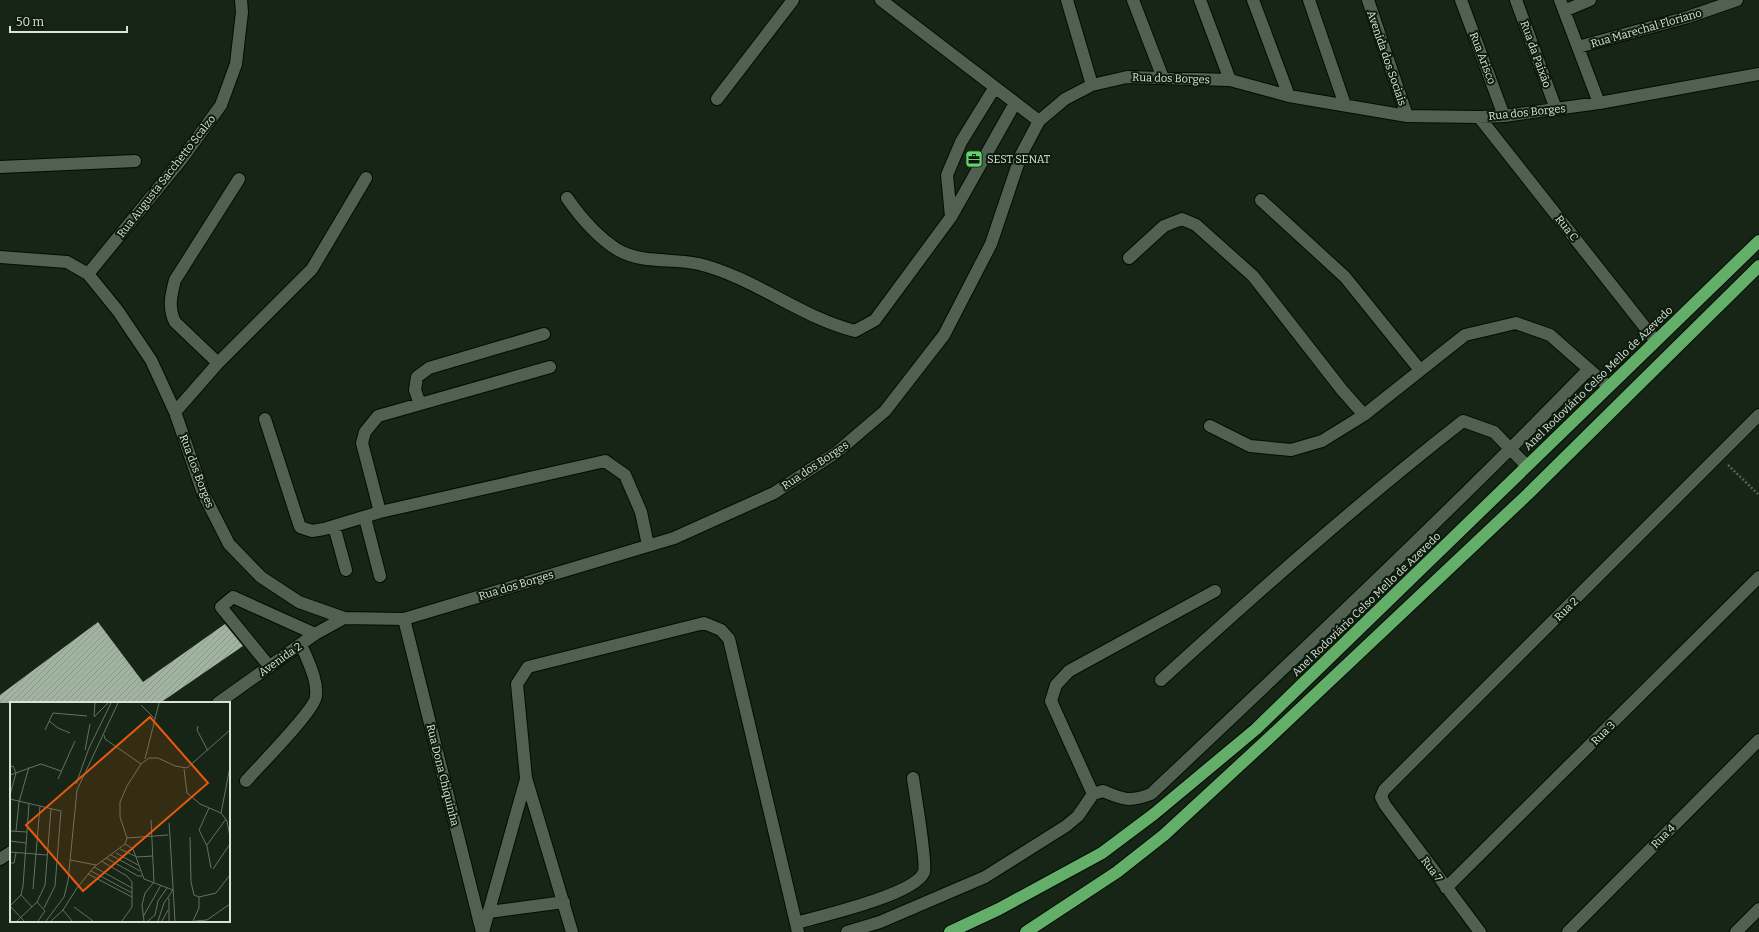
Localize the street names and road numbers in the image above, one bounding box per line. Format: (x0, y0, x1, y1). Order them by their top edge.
street label: Rua Marechal Floriano (1589, 6, 1703, 51)
street label: Avenida dos Sociais (1364, 9, 1409, 108)
street label: Rua da Paixão (1517, 19, 1554, 89)
street label: Rua Arisco (1467, 30, 1498, 86)
street label: Rua dos Borges (1132, 71, 1210, 86)
street label: Rua dos Borges (1488, 102, 1566, 123)
street label: Rua Augusta Sacchetto Scalzo (115, 112, 218, 240)
street label: Rua C (1552, 213, 1581, 244)
street label: Anel Rodoviário Celso Mello de Azevedo (1521, 304, 1675, 453)
street label: Rua dos Borges (177, 433, 217, 510)
street label: Rua dos Borges (779, 438, 851, 493)
street label: Anel Rodoviário Celso Mello de Azevedo (1289, 530, 1443, 679)
street label: Rua dos Borges (477, 568, 555, 603)
street label: Rua 2 (1552, 595, 1581, 624)
street label: Avenida 2 (256, 640, 304, 679)
street label: Rua 3 (1589, 719, 1618, 748)
street label: Rua Dona Chiquinha (424, 723, 461, 827)
street label: Rua 4 (1649, 821, 1678, 851)
street label: Rua 7 (1418, 854, 1445, 885)

